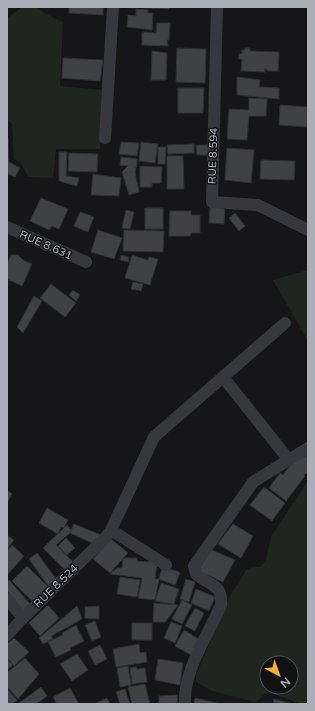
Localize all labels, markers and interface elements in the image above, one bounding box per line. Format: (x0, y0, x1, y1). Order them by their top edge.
street label: RUE 8.594 (206, 127, 220, 184)
street label: RUE 8.631 (18, 228, 74, 262)
street label: RUE 8.524 (31, 562, 81, 610)
north arrow (259, 655, 299, 695)
text: N (278, 674, 293, 690)

